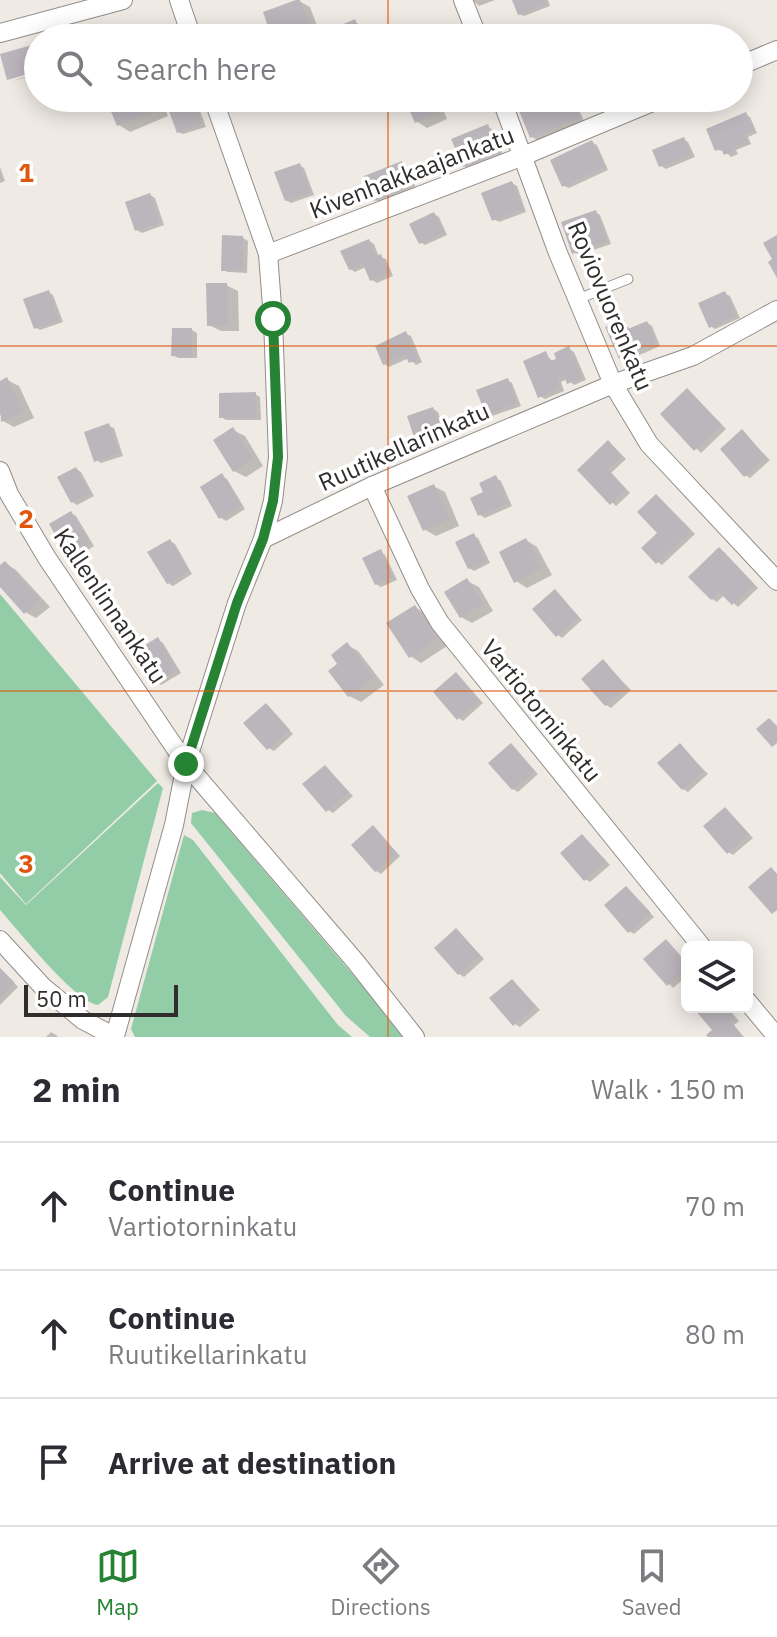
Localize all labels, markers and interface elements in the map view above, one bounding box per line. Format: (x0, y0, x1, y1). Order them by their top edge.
search box (24, 24, 753, 112)
icon: search (52, 46, 96, 90)
text: Search here (116, 49, 277, 88)
street label: Kivenhakkaajankatu (305, 118, 519, 226)
text: 1 (18, 155, 34, 189)
street label: Roviovuorenkatu (561, 216, 661, 395)
route start (255, 301, 291, 337)
street label: Ruutikellarinkatu (313, 394, 494, 498)
text: 2 (18, 501, 34, 535)
street label: Kallenlinnankatu (47, 521, 175, 689)
street label: Vartiotorninkatu (474, 632, 609, 788)
route end (168, 746, 204, 782)
text: 3 (18, 846, 34, 880)
map controls (681, 941, 753, 1013)
button: layers (681, 941, 753, 1013)
scale bar (24, 981, 178, 1017)
text: 50 m (36, 984, 87, 1013)
text: 2 min (32, 1067, 121, 1111)
text: Walk · 150 m (591, 1072, 745, 1106)
text: Continue (108, 1170, 235, 1209)
icon: ahead (32, 1184, 76, 1228)
text: 70 m (685, 1189, 745, 1223)
text: Vartiotorninkatu (108, 1209, 297, 1243)
text: Continue (108, 1298, 235, 1337)
icon: ahead (32, 1312, 76, 1356)
text: 80 m (685, 1317, 745, 1351)
text: Ruutikellarinkatu (108, 1337, 307, 1371)
icon: arrive (32, 1440, 76, 1484)
text: Arrive at destination (108, 1443, 396, 1482)
tab: Map (96, 1544, 140, 1621)
tab: Directions (331, 1544, 431, 1621)
tab: Saved (622, 1544, 681, 1621)

